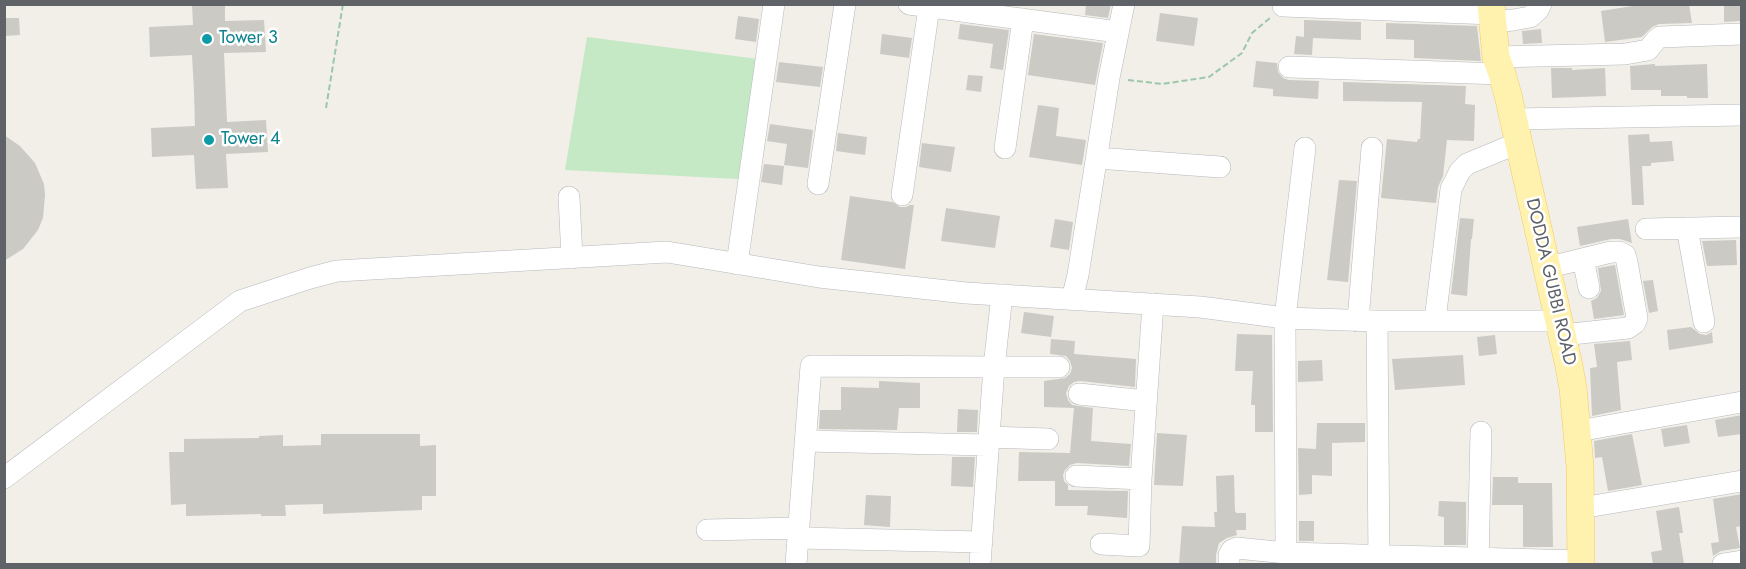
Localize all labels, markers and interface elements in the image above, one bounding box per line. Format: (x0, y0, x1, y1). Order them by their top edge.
place label: Tower 3 (219, 28, 278, 50)
marker: Tower 3 (200, 32, 214, 46)
place label: Tower 4 (221, 129, 280, 151)
marker: Tower 4 (202, 133, 216, 147)
street label: DODDA GUBBI ROAD (1520, 196, 1580, 368)

